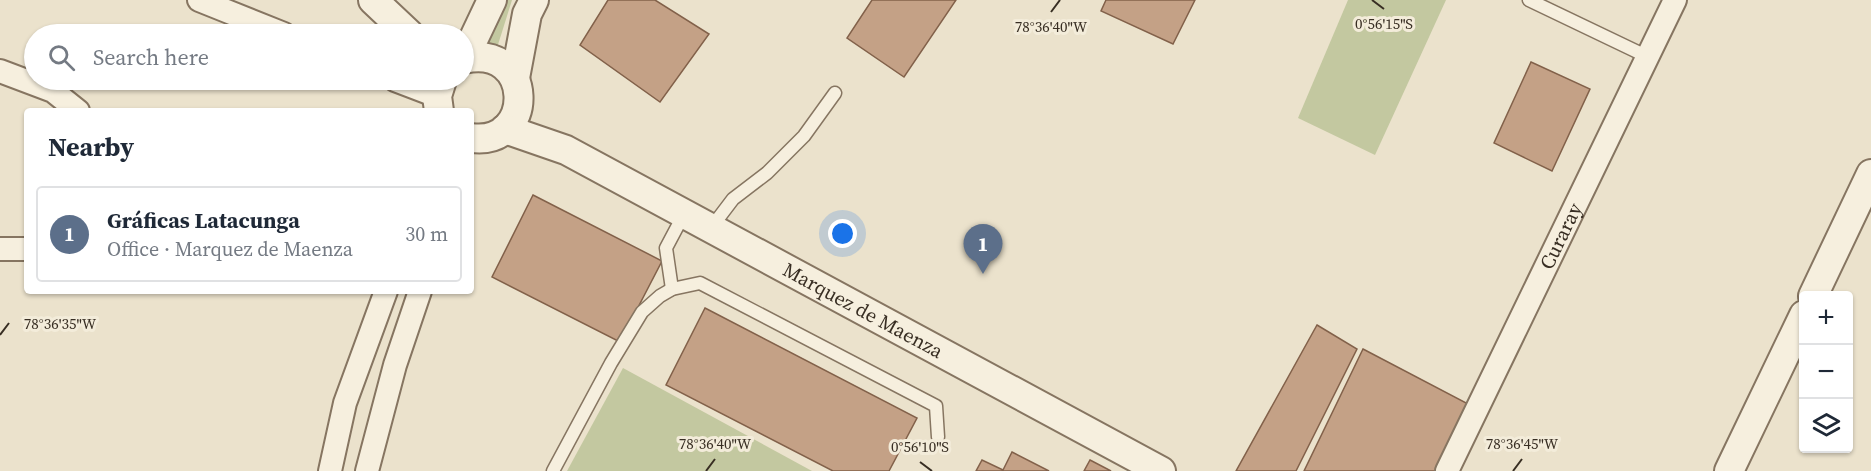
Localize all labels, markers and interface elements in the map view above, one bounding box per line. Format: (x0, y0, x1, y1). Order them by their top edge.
text: 0°56'15"S (1355, 13, 1413, 34)
text: 78°36'40"W (1015, 16, 1088, 37)
search box (24, 24, 474, 90)
icon: search (45, 41, 78, 74)
text: Search here (93, 42, 209, 72)
text: Nearby (48, 129, 134, 165)
street label: Curaray (1533, 197, 1589, 274)
text: Gráficas Latacunga (107, 205, 300, 235)
your location (828, 219, 857, 248)
text: 1 (64, 220, 75, 248)
text: 30 m (405, 220, 448, 248)
pin: 1 (964, 224, 1002, 274)
text: Office · Marquez de Maenza (107, 235, 353, 263)
street label: Marquez de Maenza (778, 256, 949, 365)
map controls (1799, 291, 1853, 453)
button: + (1799, 291, 1853, 345)
text: 78°36'35"W (24, 313, 97, 334)
button: − (1799, 345, 1853, 399)
button: layers (1799, 399, 1853, 453)
text: 78°36'40"W (679, 433, 752, 454)
text: 78°36'45"W (1486, 433, 1559, 454)
text: 0°56'10"S (891, 436, 949, 457)

